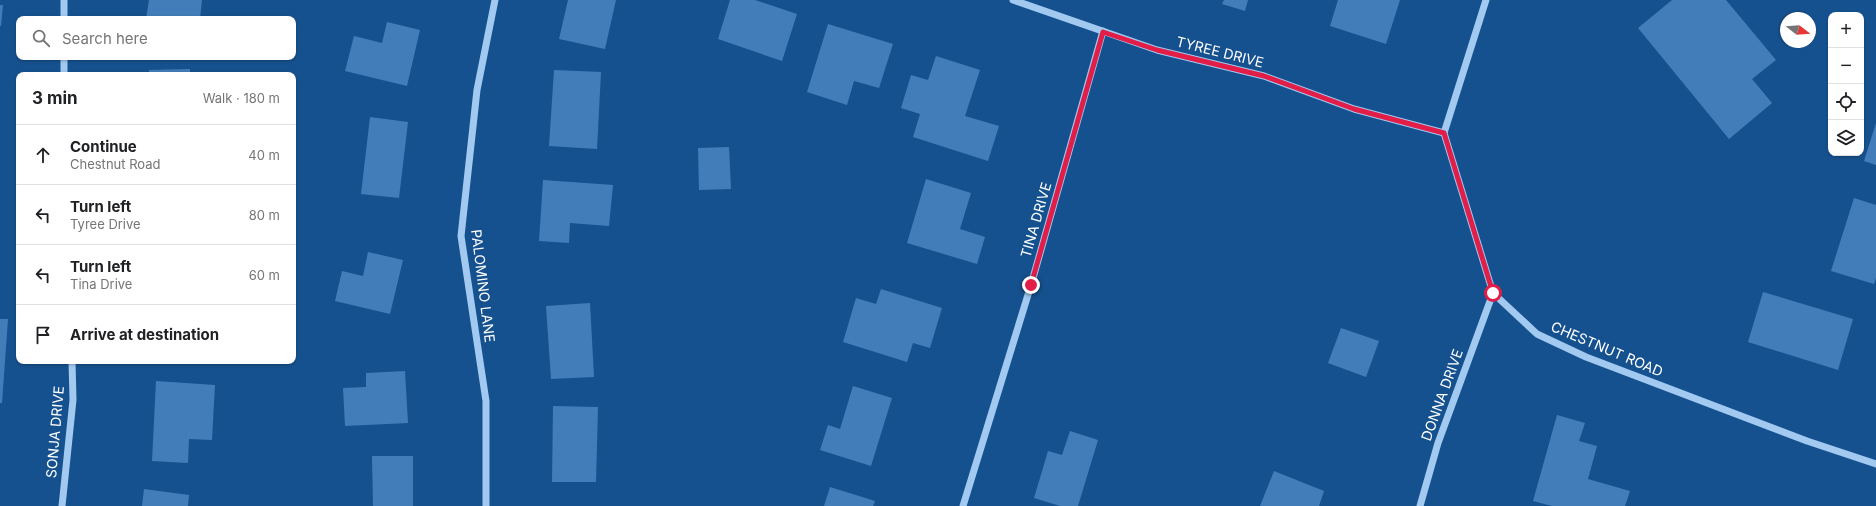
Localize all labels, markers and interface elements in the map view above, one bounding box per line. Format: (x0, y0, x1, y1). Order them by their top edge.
north arrow (1780, 12, 1816, 48)
map controls (1828, 12, 1864, 156)
button: + (1828, 12, 1864, 48)
search box (16, 16, 296, 60)
icon: search (30, 27, 52, 49)
text: Search here (62, 29, 148, 48)
street label: TYREE DRIVE (1175, 32, 1266, 71)
button: − (1828, 48, 1864, 84)
button: locate (1828, 84, 1864, 120)
text: 3 min (32, 88, 78, 108)
text: Walk · 180 m (203, 90, 280, 106)
button: layers (1828, 120, 1864, 156)
text: Continue (70, 137, 137, 156)
icon: ahead (32, 144, 54, 166)
text: 40 m (248, 147, 280, 163)
text: Chestnut Road (70, 156, 161, 172)
street label: TINA DRIVE (1017, 180, 1054, 260)
text: Turn left (70, 197, 131, 216)
icon: left (32, 204, 54, 226)
text: 80 m (249, 207, 280, 223)
text: Tyree Drive (70, 216, 141, 232)
street label: PALOMINO LANE (468, 228, 499, 344)
text: Turn left (70, 257, 131, 276)
icon: left (32, 264, 54, 286)
text: 60 m (249, 267, 280, 283)
text: Tina Drive (70, 276, 132, 292)
route end (1022, 276, 1040, 294)
route start (1484, 284, 1502, 302)
street label: CHESTNUT ROAD (1549, 317, 1666, 380)
icon: arrive (32, 324, 54, 346)
text: Arrive at destination (70, 325, 219, 344)
street label: DONNA DRIVE (1417, 347, 1466, 443)
street label: SONJA DRIVE (42, 385, 67, 479)

